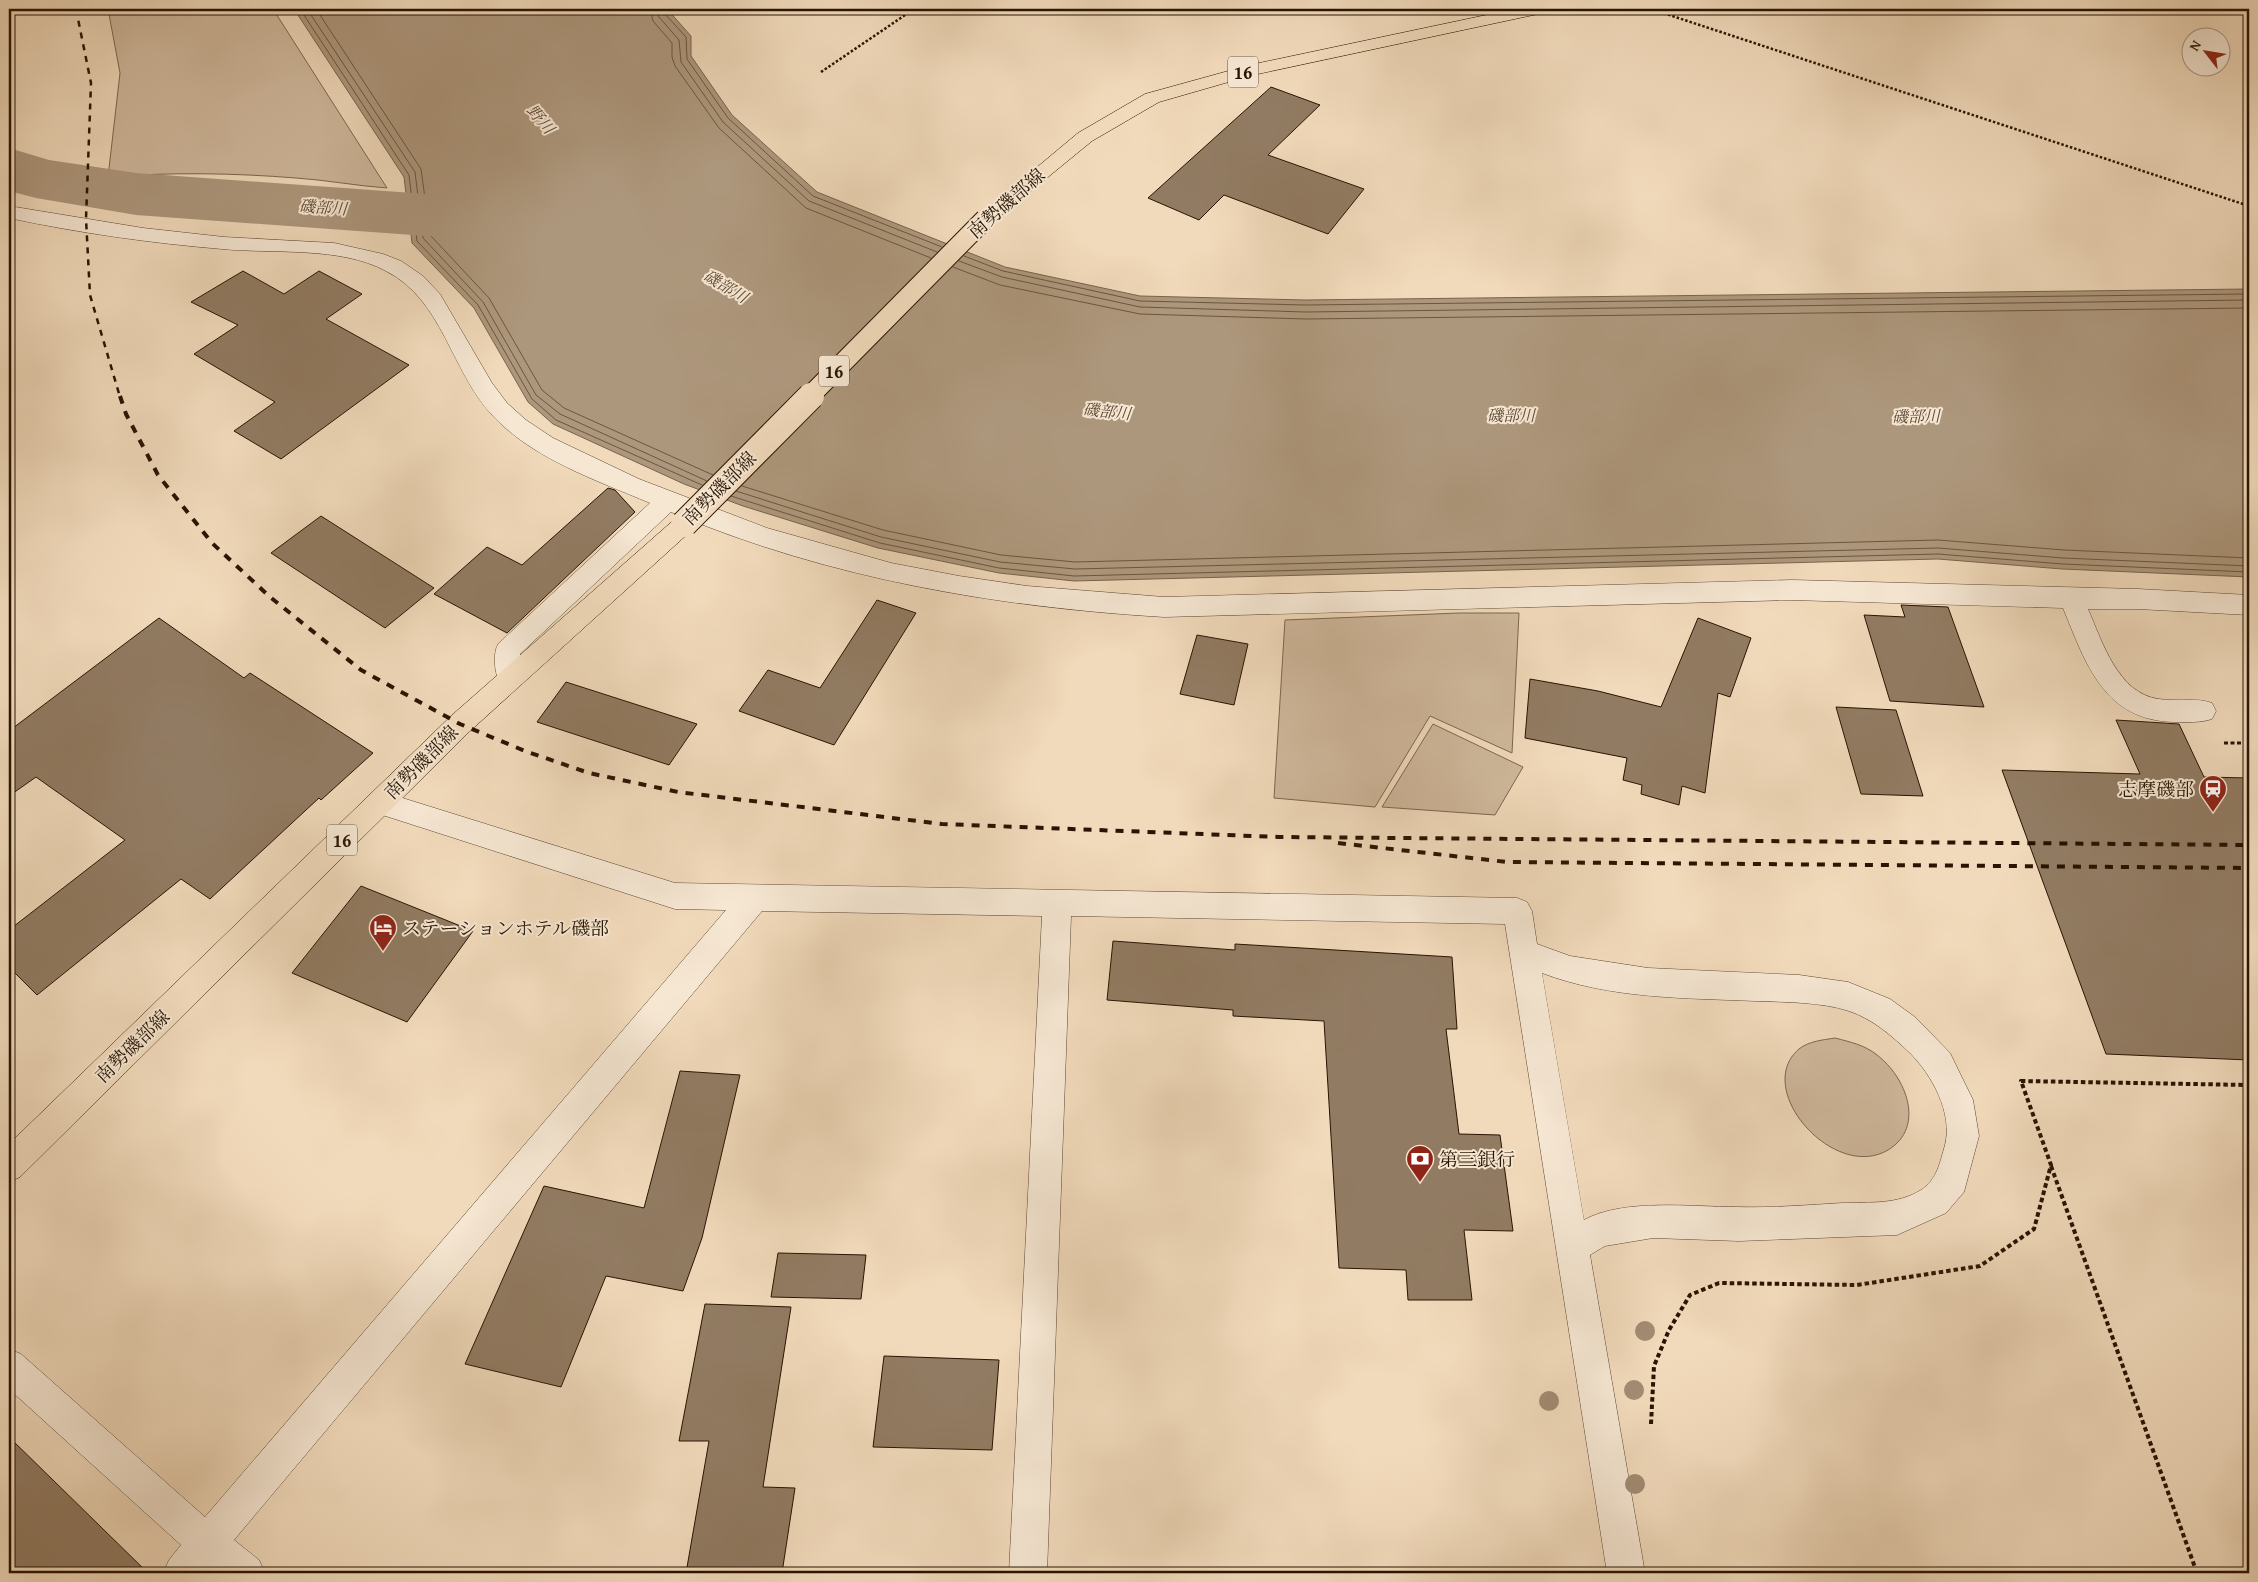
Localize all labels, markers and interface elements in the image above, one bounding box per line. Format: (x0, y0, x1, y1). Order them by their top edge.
north arrow (2180, 28, 2230, 78)
text: N (2184, 36, 2206, 54)
road number: 16 (1228, 56, 1258, 88)
water label: 野川 (522, 99, 562, 140)
street label: 南勢磯部線 (961, 161, 1051, 245)
water label: 磯部川 (298, 193, 350, 221)
water label: 磯部川 (699, 263, 754, 310)
road number: 16 (819, 356, 849, 386)
water label: 磯部川 (1082, 397, 1134, 426)
water label: 磯部川 (1487, 403, 1537, 427)
water label: 磯部川 (1892, 404, 1942, 428)
street label: 南勢磯部線 (676, 445, 762, 531)
street label: 南勢磯部線 (378, 719, 464, 805)
station icon: 志摩磯部 (2198, 774, 2228, 813)
place label: 志摩磯部 (2118, 775, 2194, 803)
road number: 16 (327, 824, 357, 856)
hotel icon: ステーションホテル磯部 (368, 913, 398, 952)
place label: ステーションホテル磯部 (402, 914, 609, 942)
street label: 南勢磯部線 (88, 1003, 176, 1089)
bank icon: 第三銀行 (1405, 1144, 1435, 1183)
place label: 第三銀行 (1439, 1145, 1515, 1173)

